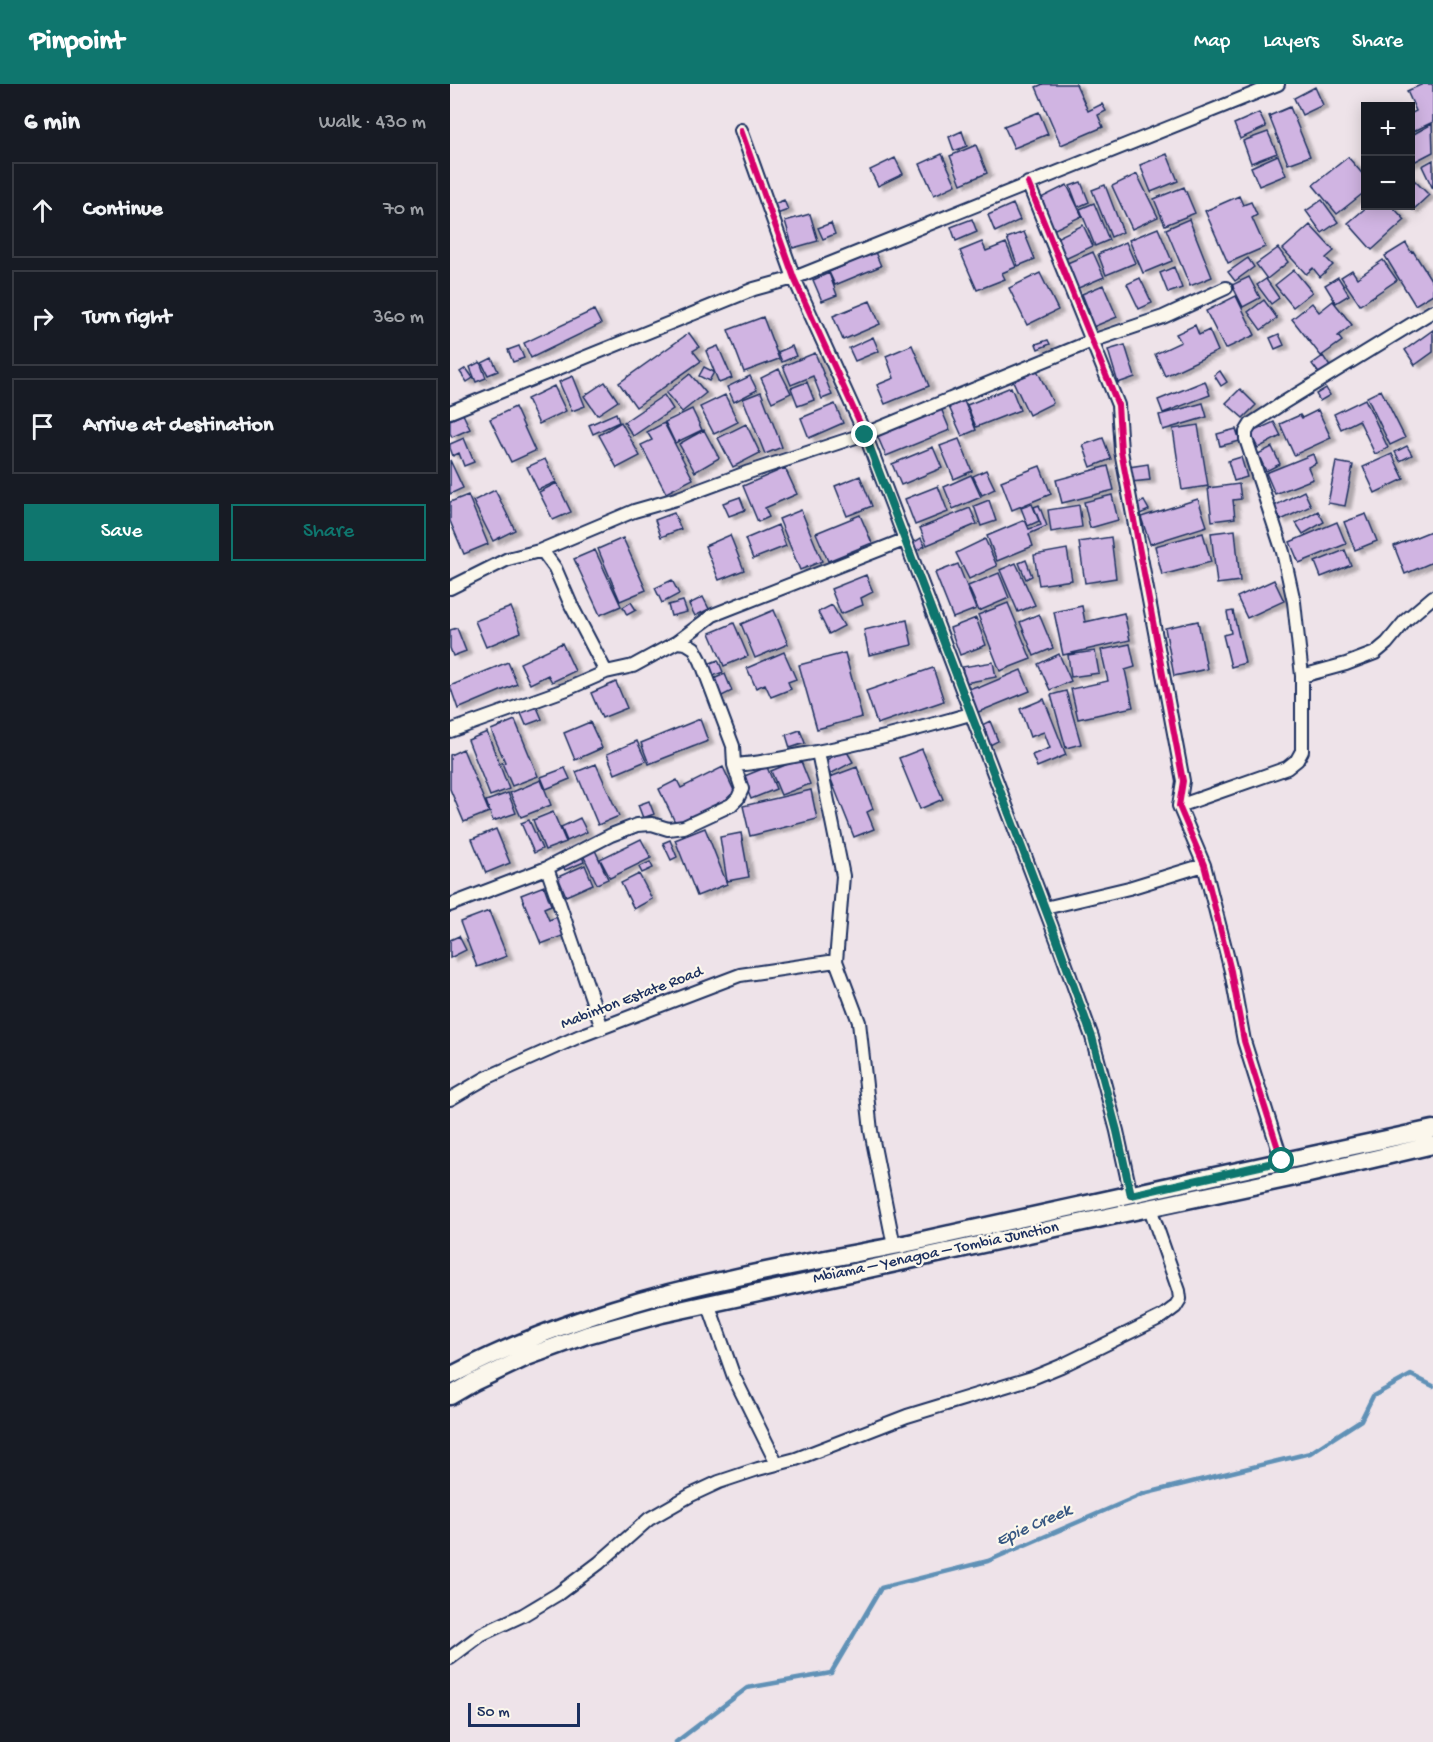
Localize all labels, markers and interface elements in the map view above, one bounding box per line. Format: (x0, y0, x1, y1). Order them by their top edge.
text: Pinpoint (30, 26, 124, 59)
text: Map (1194, 30, 1230, 55)
text: Layers (1263, 30, 1319, 55)
text: Share (1352, 30, 1403, 55)
map controls (1361, 102, 1415, 210)
button: + (1361, 102, 1415, 156)
text: 6 min (24, 108, 80, 139)
text: Walk · 430 m (319, 112, 426, 135)
button: − (1361, 156, 1415, 210)
icon: ahead (26, 194, 59, 227)
text: Continue (83, 197, 163, 223)
text: 70 m (383, 199, 424, 222)
icon: right (26, 302, 59, 335)
text: Turn right (83, 305, 171, 331)
text: 360 m (373, 307, 424, 330)
icon: arrive (26, 410, 59, 443)
text: Arrive at destination (83, 413, 273, 439)
route end (851, 421, 877, 447)
button: Save (24, 504, 219, 561)
button: Share (231, 504, 426, 561)
street label: Mabinton Estate Road (558, 963, 707, 1035)
route start (1268, 1147, 1294, 1173)
street label: Mbiama – Yenagoa – Tombia Junction (811, 1219, 1061, 1289)
water label: Epie Creek (993, 1499, 1077, 1552)
scale bar (468, 1700, 580, 1728)
text: 50 m (477, 1704, 510, 1723)

